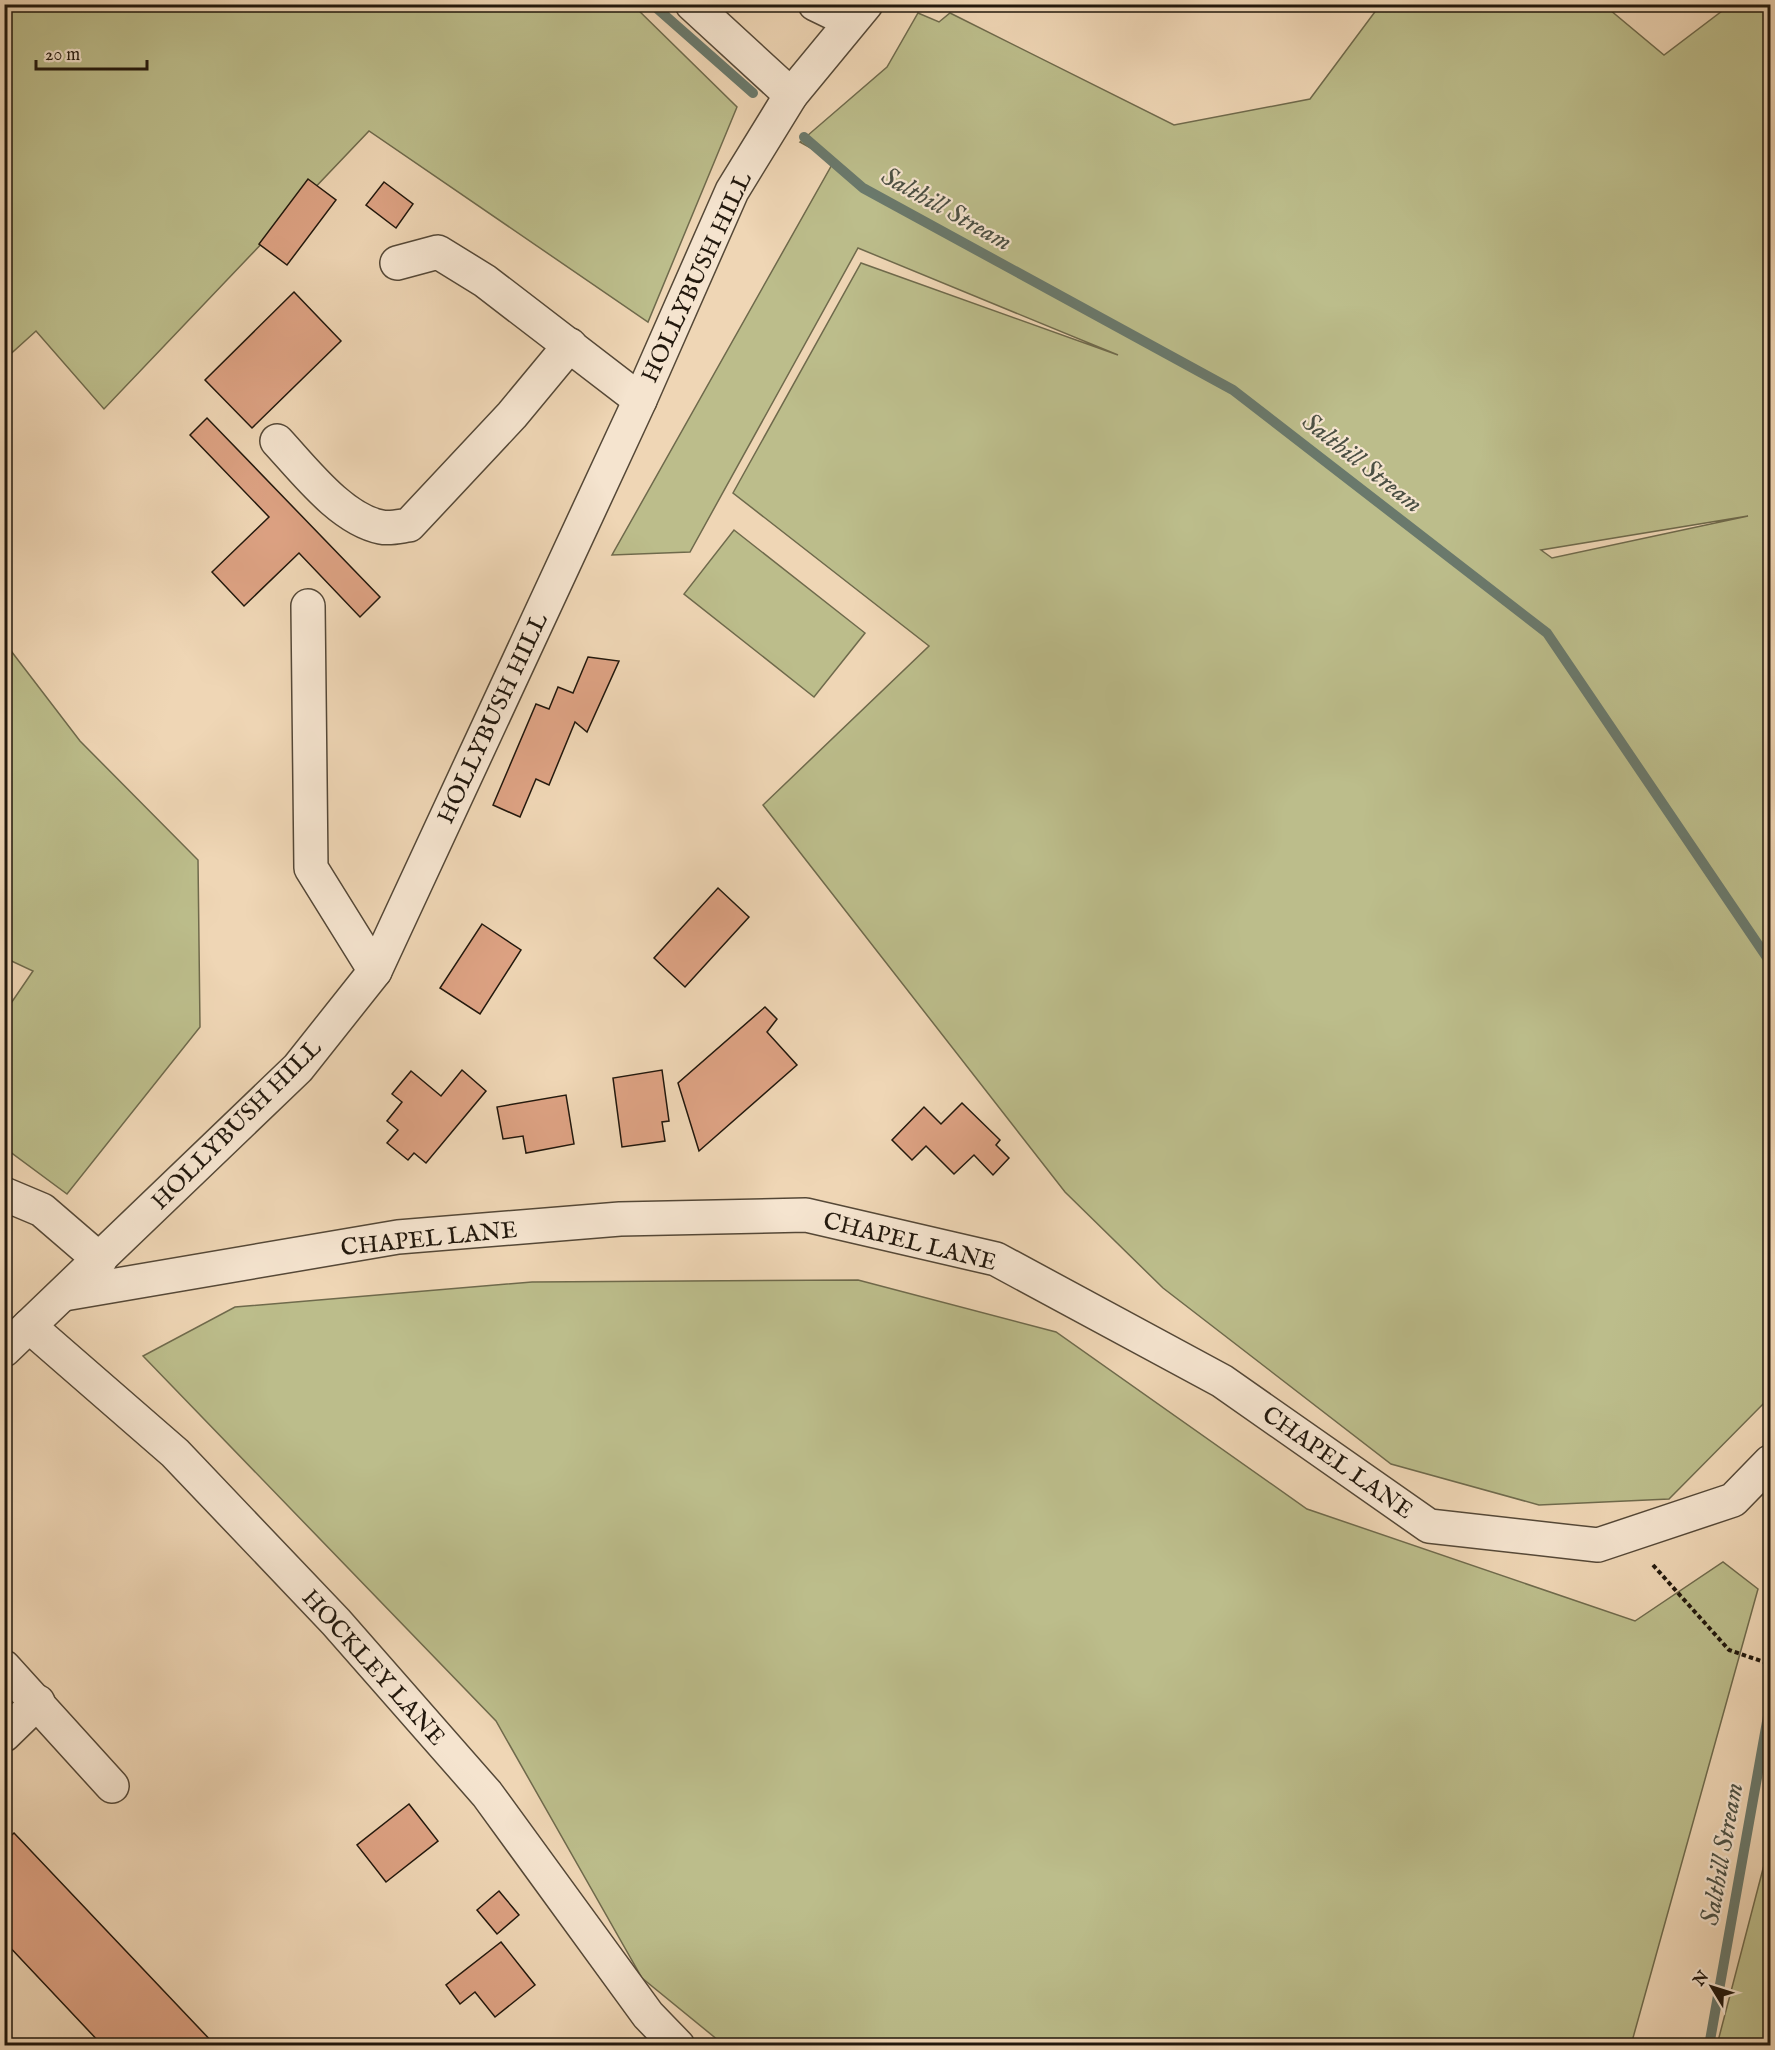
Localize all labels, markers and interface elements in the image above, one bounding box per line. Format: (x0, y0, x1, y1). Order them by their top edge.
scale bar (36, 33, 147, 71)
text: 20 m (45, 44, 80, 67)
water label: Salthill Stream (875, 160, 1017, 259)
street label: HOLLYBUSH HILL (635, 166, 760, 388)
water label: Salthill Stream (1295, 406, 1429, 521)
street label: HOLLYBUSH HILL (431, 607, 556, 829)
street label: HOLLYBUSH HILL (145, 1032, 330, 1217)
street label: CHAPEL LANE (820, 1206, 999, 1279)
street label: CHAPEL LANE (339, 1215, 519, 1264)
street label: CHAPEL LANE (1256, 1400, 1419, 1527)
street label: HOCKLEY LANE (294, 1583, 451, 1753)
water label: Salthill Stream (1694, 1780, 1751, 1928)
north arrow (1682, 1957, 1742, 2017)
text: N (1689, 1967, 1714, 1991)

